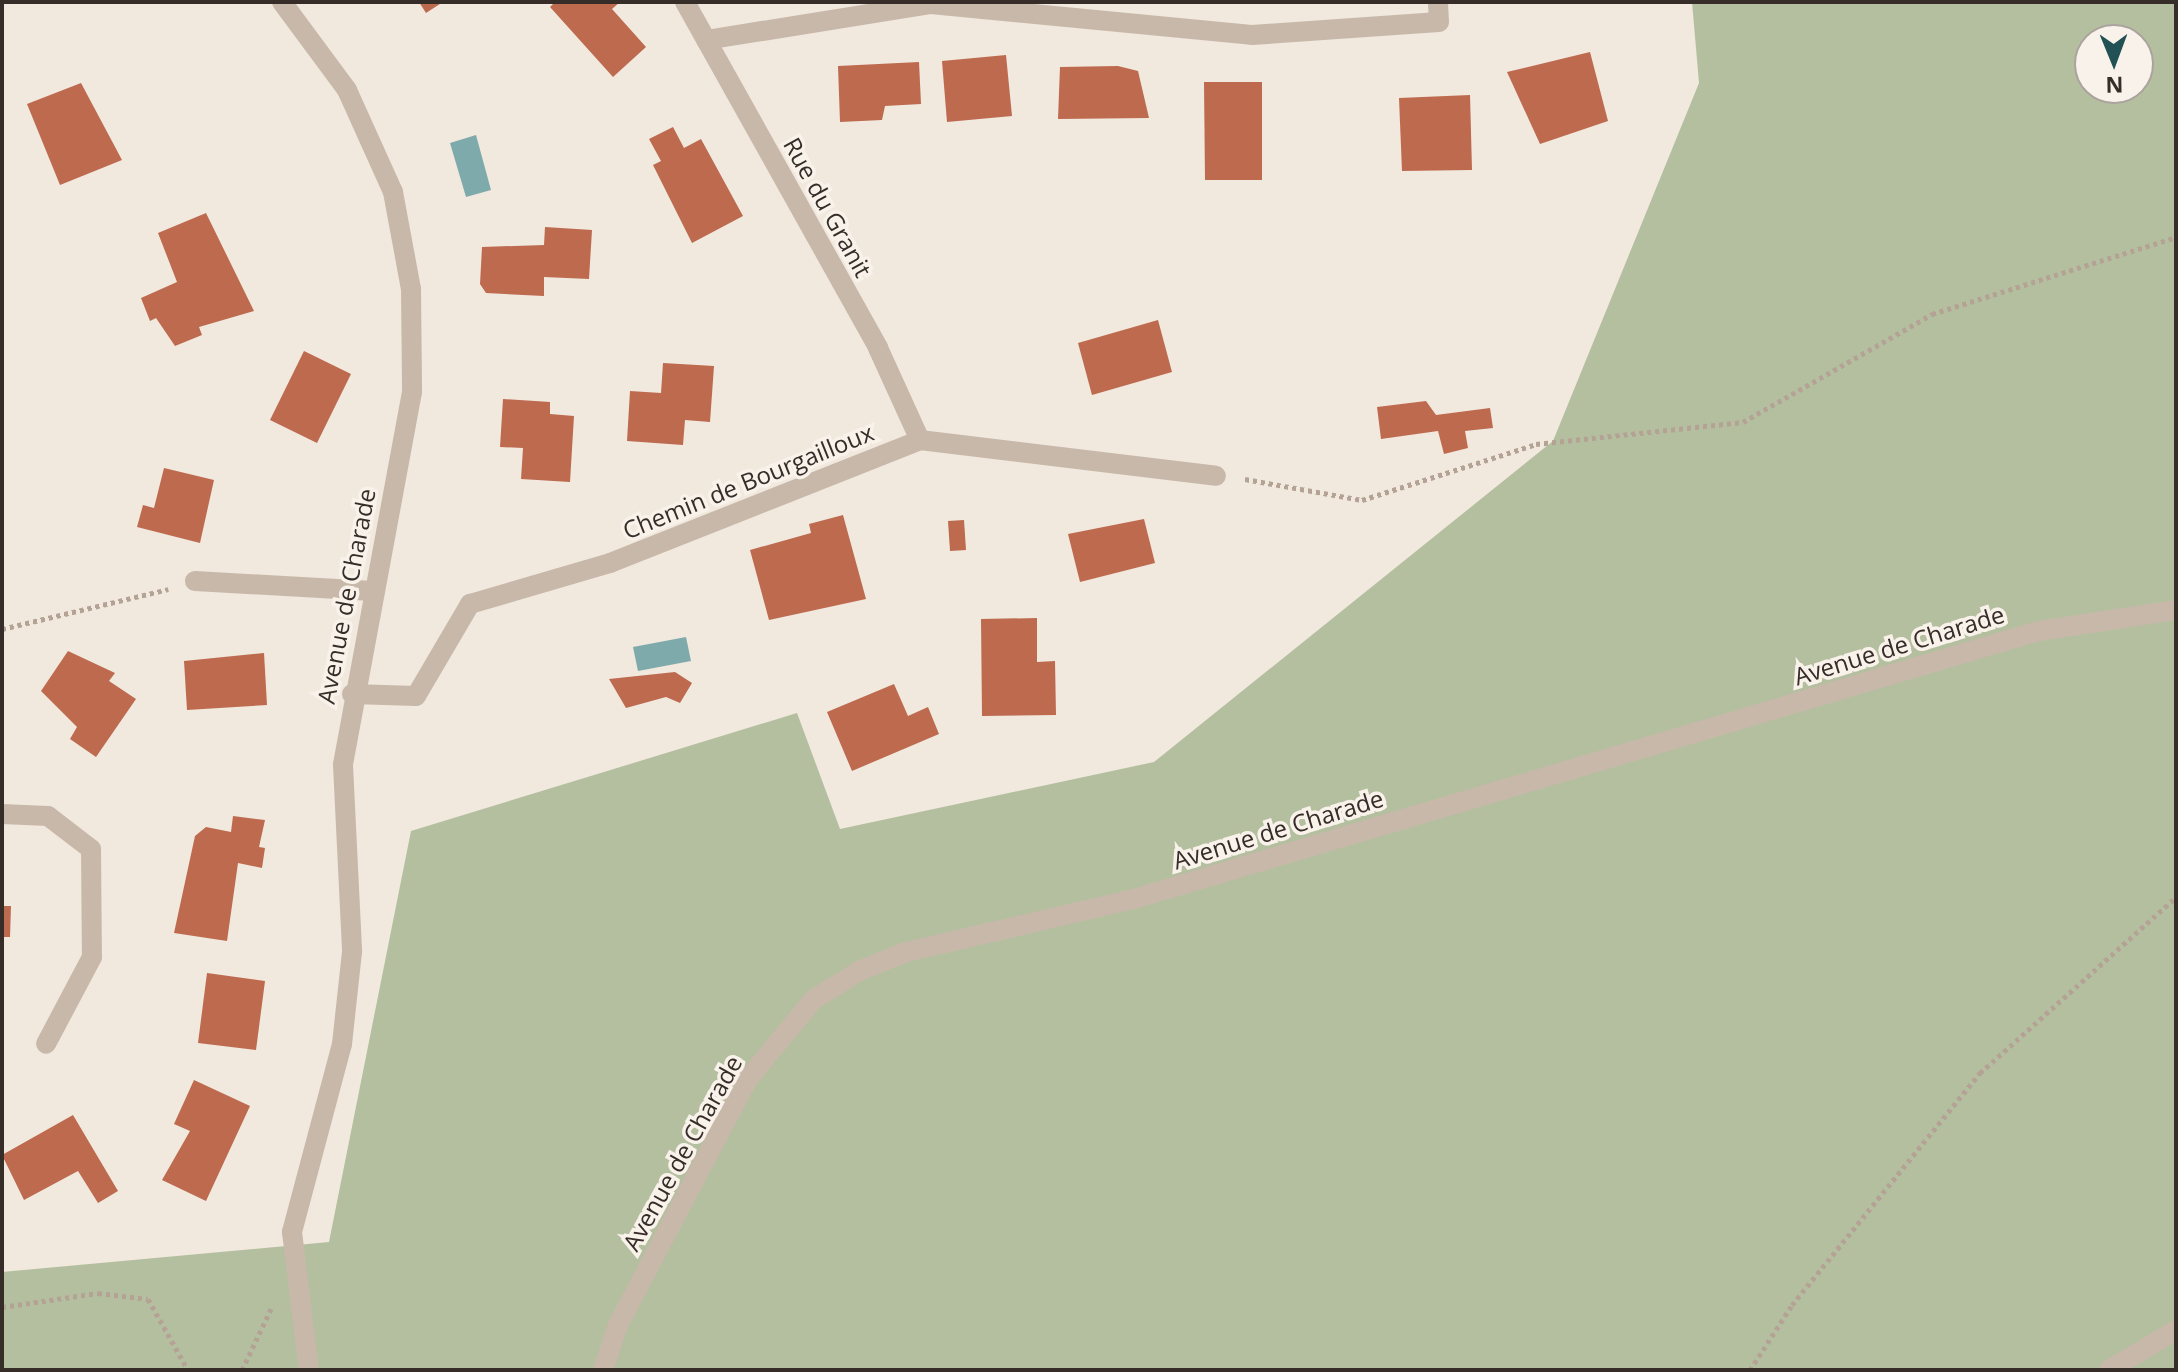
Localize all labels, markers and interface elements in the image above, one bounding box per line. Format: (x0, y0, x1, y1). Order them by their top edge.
north arrow (2074, 24, 2154, 104)
text: N (2105, 71, 2124, 101)
street label: Rue du Granit (778, 132, 878, 282)
street label: Chemin de Bourgailloux (619, 418, 877, 544)
street label: Avenue de Charade (311, 486, 381, 706)
street label: Avenue de Charade (1790, 599, 2008, 691)
street label: Avenue de Charade (1169, 783, 1387, 875)
street label: Avenue de Charade (616, 1050, 748, 1256)

